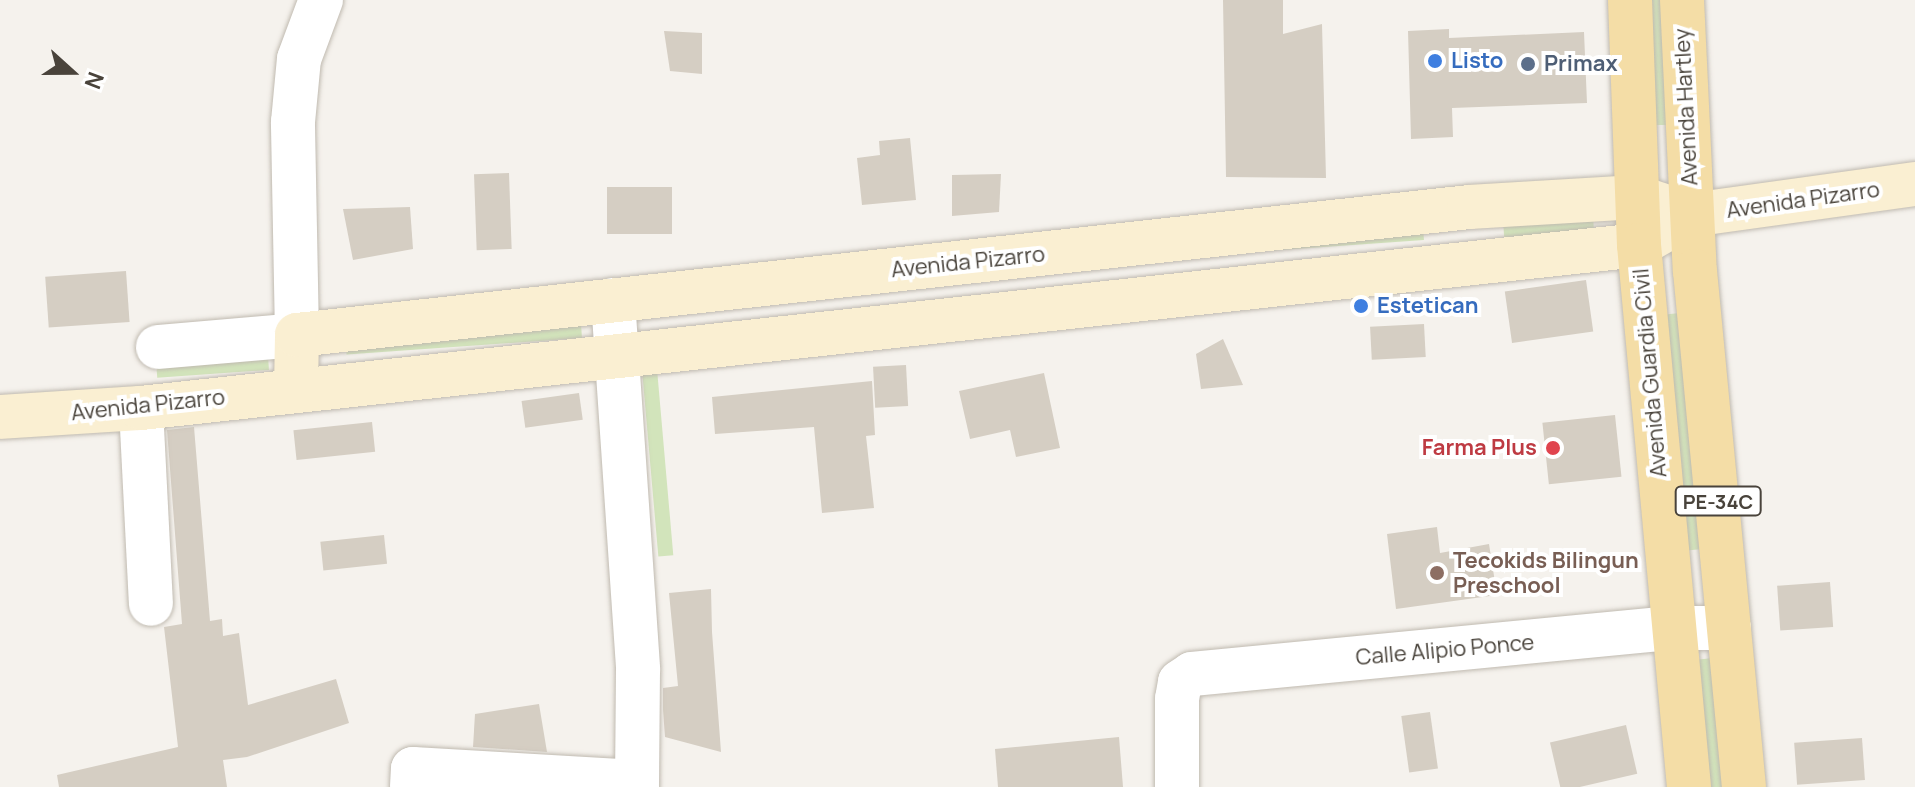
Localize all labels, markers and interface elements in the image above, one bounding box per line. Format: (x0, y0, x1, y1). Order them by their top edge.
street label: Avenida Hartley (1669, 28, 1703, 186)
north arrow (32, 32, 112, 112)
place label: Listo (1451, 48, 1503, 74)
place label: Primax (1544, 51, 1618, 77)
marker: Listo (1426, 52, 1444, 70)
marker: Primax (1519, 55, 1537, 73)
text: N (78, 68, 111, 93)
street label: Avenida Pizarro (1725, 176, 1881, 224)
street label: Avenida Pizarro (890, 241, 1046, 283)
street label: Avenida Guardia Civil (1628, 267, 1672, 479)
place label: Estetican (1377, 293, 1479, 319)
marker: Estetican (1352, 297, 1370, 315)
street label: Avenida Pizarro (70, 384, 226, 426)
place label: Farma Plus (1422, 435, 1537, 461)
marker: Farma Plus (1544, 439, 1562, 457)
road number: PE-34C (1674, 485, 1762, 517)
place label: Tecokids Bilingun Preschool (1453, 547, 1639, 598)
marker: Tecokids Bilingun Preschool (1428, 564, 1446, 582)
street label: Calle Alipio Ponce (1355, 629, 1535, 671)

